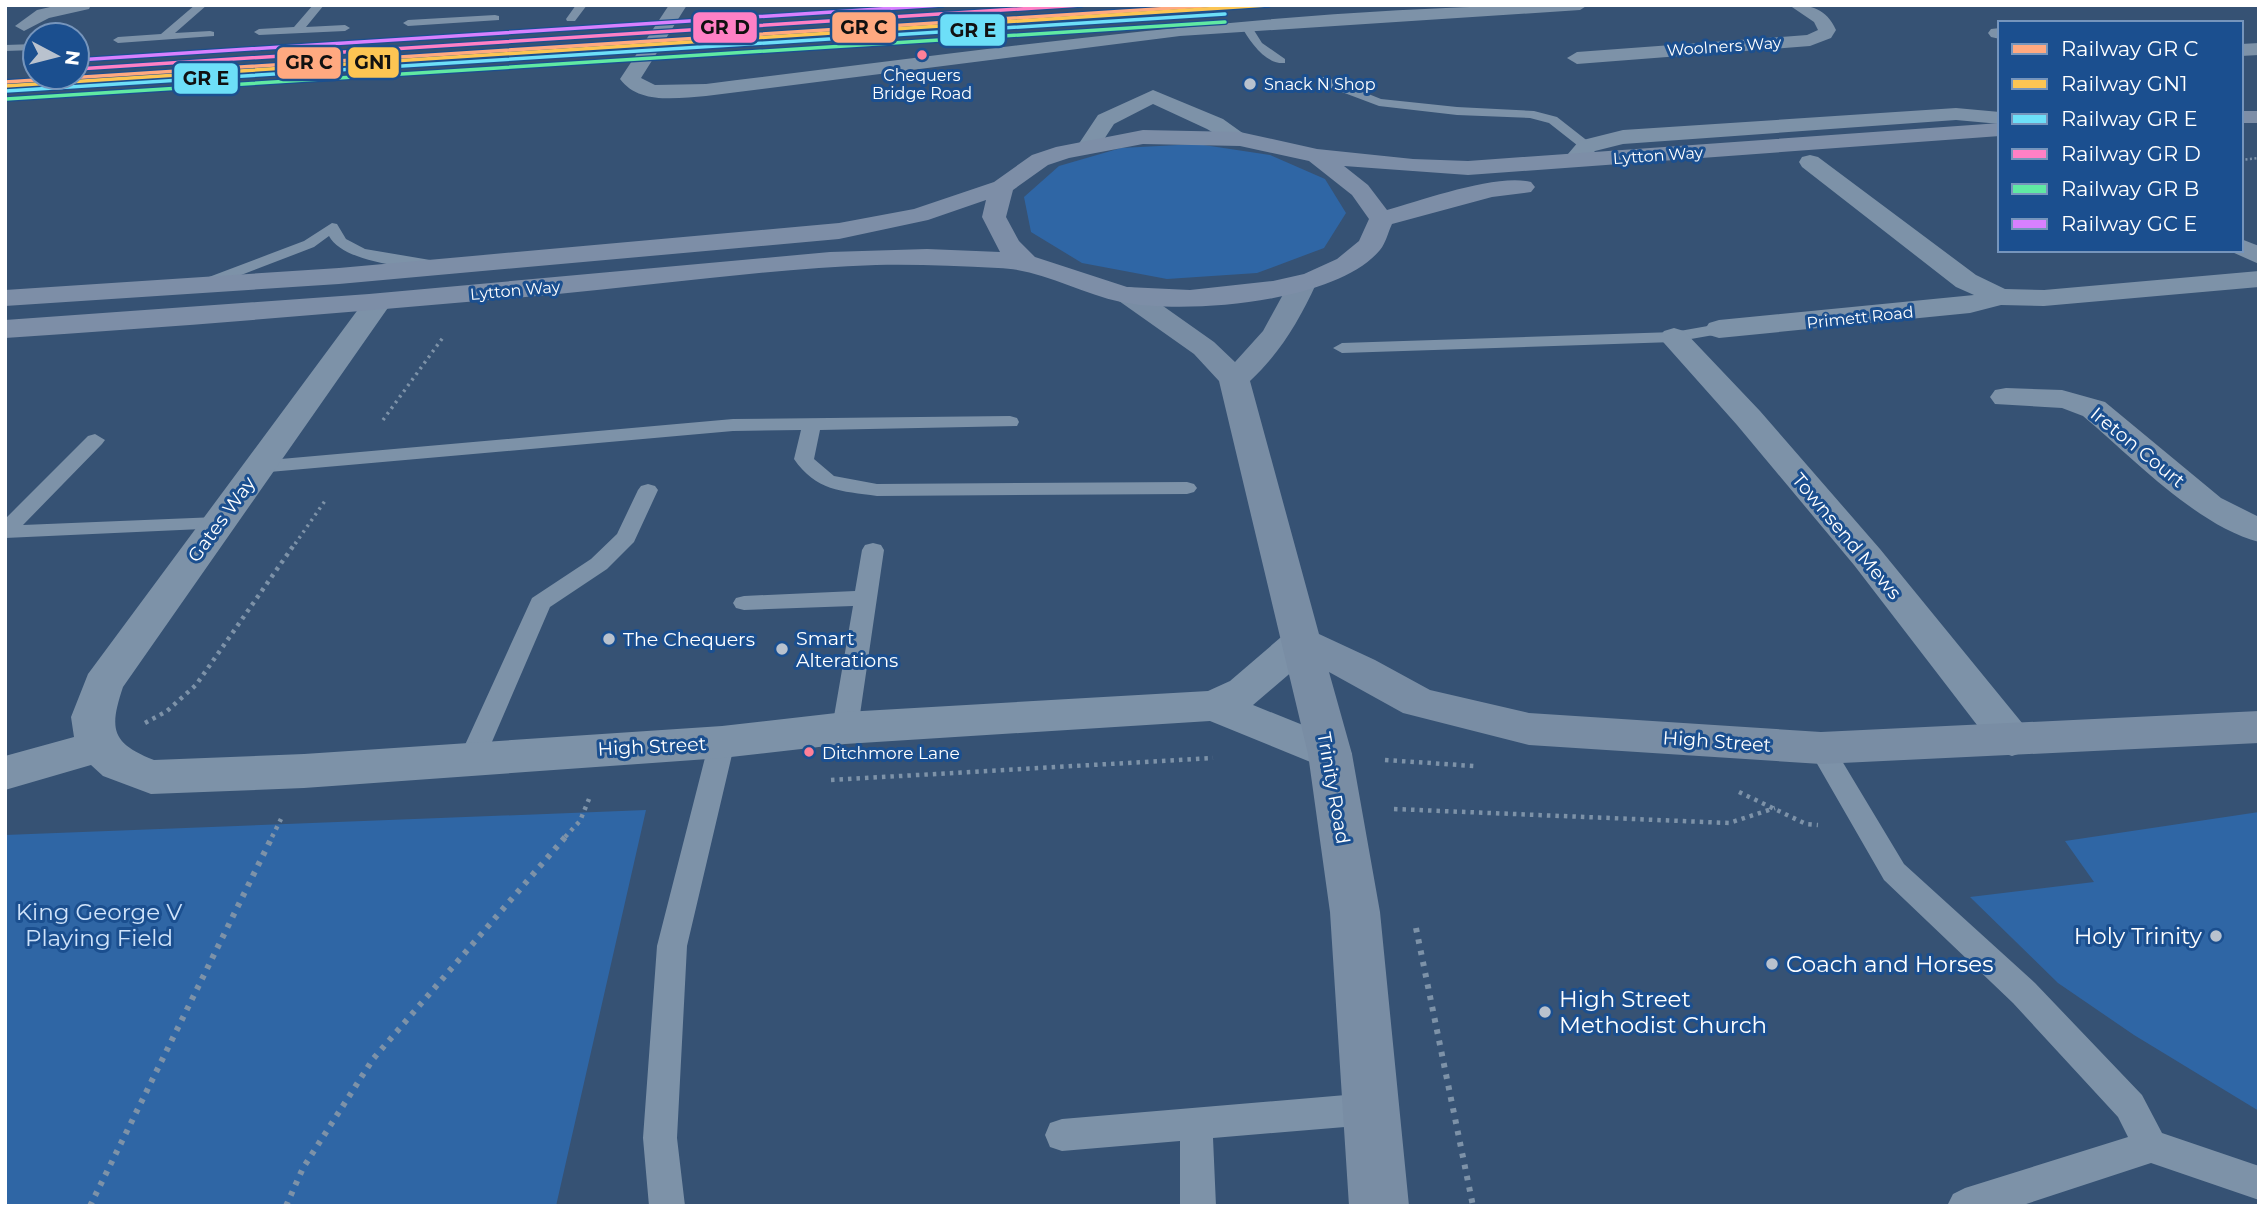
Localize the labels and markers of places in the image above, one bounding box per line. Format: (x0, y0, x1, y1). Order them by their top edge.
marker: Chequers Bridge Road (915, 48, 929, 62)
place label: Chequers Bridge Road (872, 66, 972, 103)
place label: Snack N Shop (1264, 75, 1376, 94)
marker: Snack N Shop (1242, 76, 1258, 92)
place label: Smart Alterations (796, 627, 898, 672)
place label: The Chequers (623, 628, 755, 651)
marker: The Chequers (601, 631, 617, 647)
marker: Smart Alterations (774, 641, 790, 657)
place label: Ditchmore Lane (822, 743, 960, 763)
marker: Ditchmore Lane (802, 745, 816, 759)
place label: Holy Trinity (2074, 922, 2203, 950)
marker: Holy Trinity (2208, 928, 2224, 944)
place label: Coach and Horses (1786, 950, 1993, 978)
marker: Coach and Horses (1764, 956, 1780, 972)
place label: High Street Methodist Church (1559, 985, 1767, 1039)
marker: High Street Methodist Church (1537, 1004, 1553, 1020)

